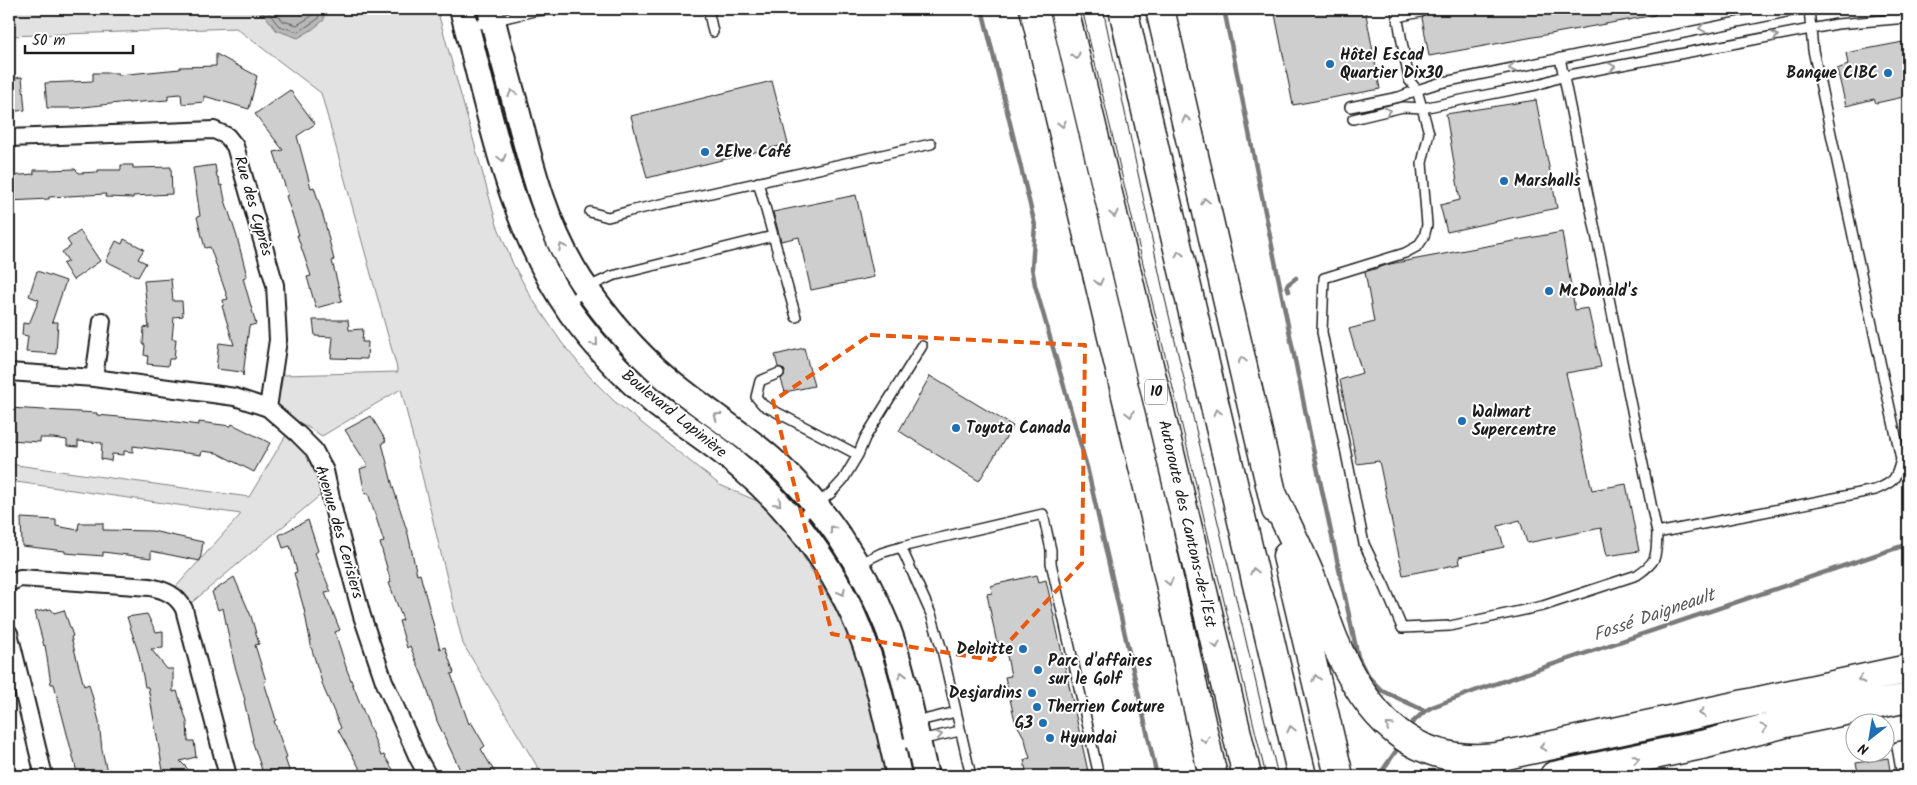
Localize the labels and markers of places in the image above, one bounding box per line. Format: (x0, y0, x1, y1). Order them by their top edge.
place label: Hôtel Escad Quartier Dix30 (1340, 43, 1444, 86)
marker: Hôtel Escad Quartier Dix30 (1324, 58, 1336, 70)
place label: Banque CIBC (1786, 61, 1878, 86)
marker: Banque CIBC (1882, 67, 1894, 79)
place label: 2Elve Café (715, 140, 791, 165)
marker: 2Elve Café (699, 146, 711, 158)
place label: Marshalls (1514, 169, 1581, 194)
marker: Marshalls (1498, 175, 1510, 187)
place label: McDonald's (1559, 279, 1638, 304)
marker: McDonald's (1543, 285, 1555, 297)
place label: Walmart Supercentre (1472, 400, 1556, 443)
marker: Walmart Supercentre (1456, 415, 1468, 427)
place label: Toyota Canada (966, 416, 1071, 441)
marker: Toyota Canada (950, 422, 962, 434)
place label: Deloitte (957, 637, 1013, 662)
marker: Deloitte (1017, 643, 1029, 655)
place label: Parc d'affaires sur le Golf (1048, 649, 1153, 692)
marker: Parc d'affaires sur le Golf (1032, 664, 1044, 676)
place label: Desjardins (949, 681, 1023, 706)
marker: Desjardins (1026, 687, 1038, 699)
place label: Therrien Couture (1047, 695, 1165, 720)
marker: Therrien Couture (1031, 701, 1043, 713)
place label: G3 (1015, 711, 1033, 736)
marker: G3 (1037, 717, 1049, 729)
place label: Hyundai (1060, 726, 1117, 751)
marker: Hyundai (1044, 732, 1056, 744)

